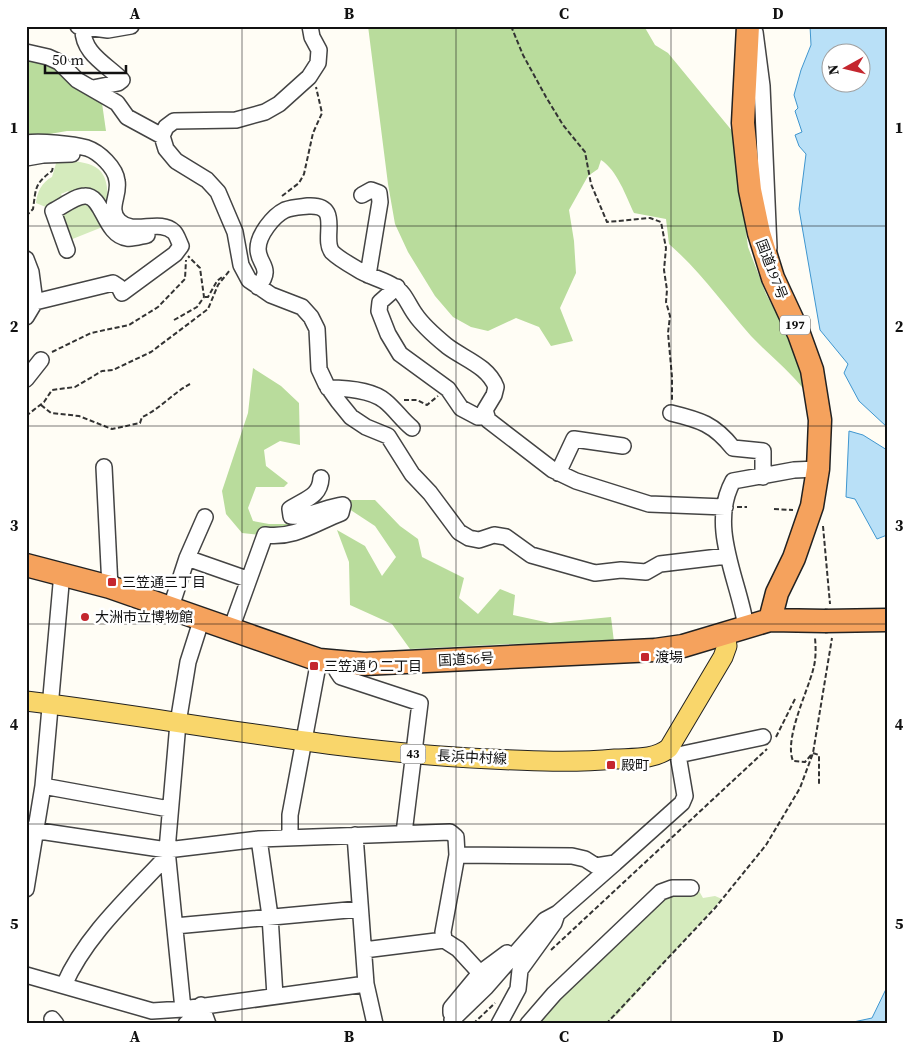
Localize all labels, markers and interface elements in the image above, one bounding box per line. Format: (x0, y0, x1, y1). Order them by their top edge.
text: A (130, 2, 141, 24)
text: B (344, 2, 355, 24)
text: C (559, 2, 569, 24)
text: D (772, 2, 784, 24)
scale bar (45, 42, 126, 74)
north arrow (820, 42, 870, 92)
text: 50 m (52, 49, 84, 70)
text: N (823, 63, 844, 76)
text: 1 (10, 116, 18, 138)
text: 1 (895, 116, 903, 138)
street label: 国道197号 (751, 236, 793, 302)
text: 2 (10, 315, 19, 337)
text: 2 (895, 315, 904, 337)
road number: 197 (780, 316, 810, 334)
text: 3 (10, 514, 19, 536)
text: 3 (895, 514, 904, 536)
place label: 三笠通三丁目 (122, 572, 206, 592)
marker: 三笠通三丁目 (106, 576, 118, 588)
place label: 大洲市立博物館 (95, 607, 193, 627)
marker: 大洲市立博物館 (79, 611, 91, 623)
place label: 渡場 (655, 647, 683, 667)
street label: 国道56号 (438, 648, 494, 670)
marker: 渡場 (639, 651, 651, 663)
place label: 三笠通り二丁目 (324, 656, 422, 676)
marker: 三笠通り二丁目 (308, 660, 320, 672)
text: 4 (10, 713, 19, 735)
text: 4 (895, 713, 904, 735)
road number: 43 (400, 744, 426, 764)
street label: 長浜中村線 (437, 745, 507, 769)
place label: 殿町 (621, 755, 649, 775)
marker: 殿町 (605, 759, 617, 771)
text: 5 (10, 912, 19, 934)
text: 5 (895, 912, 904, 934)
text: A (130, 1025, 141, 1047)
text: B (344, 1025, 355, 1047)
text: C (559, 1025, 569, 1047)
text: D (772, 1025, 784, 1047)

